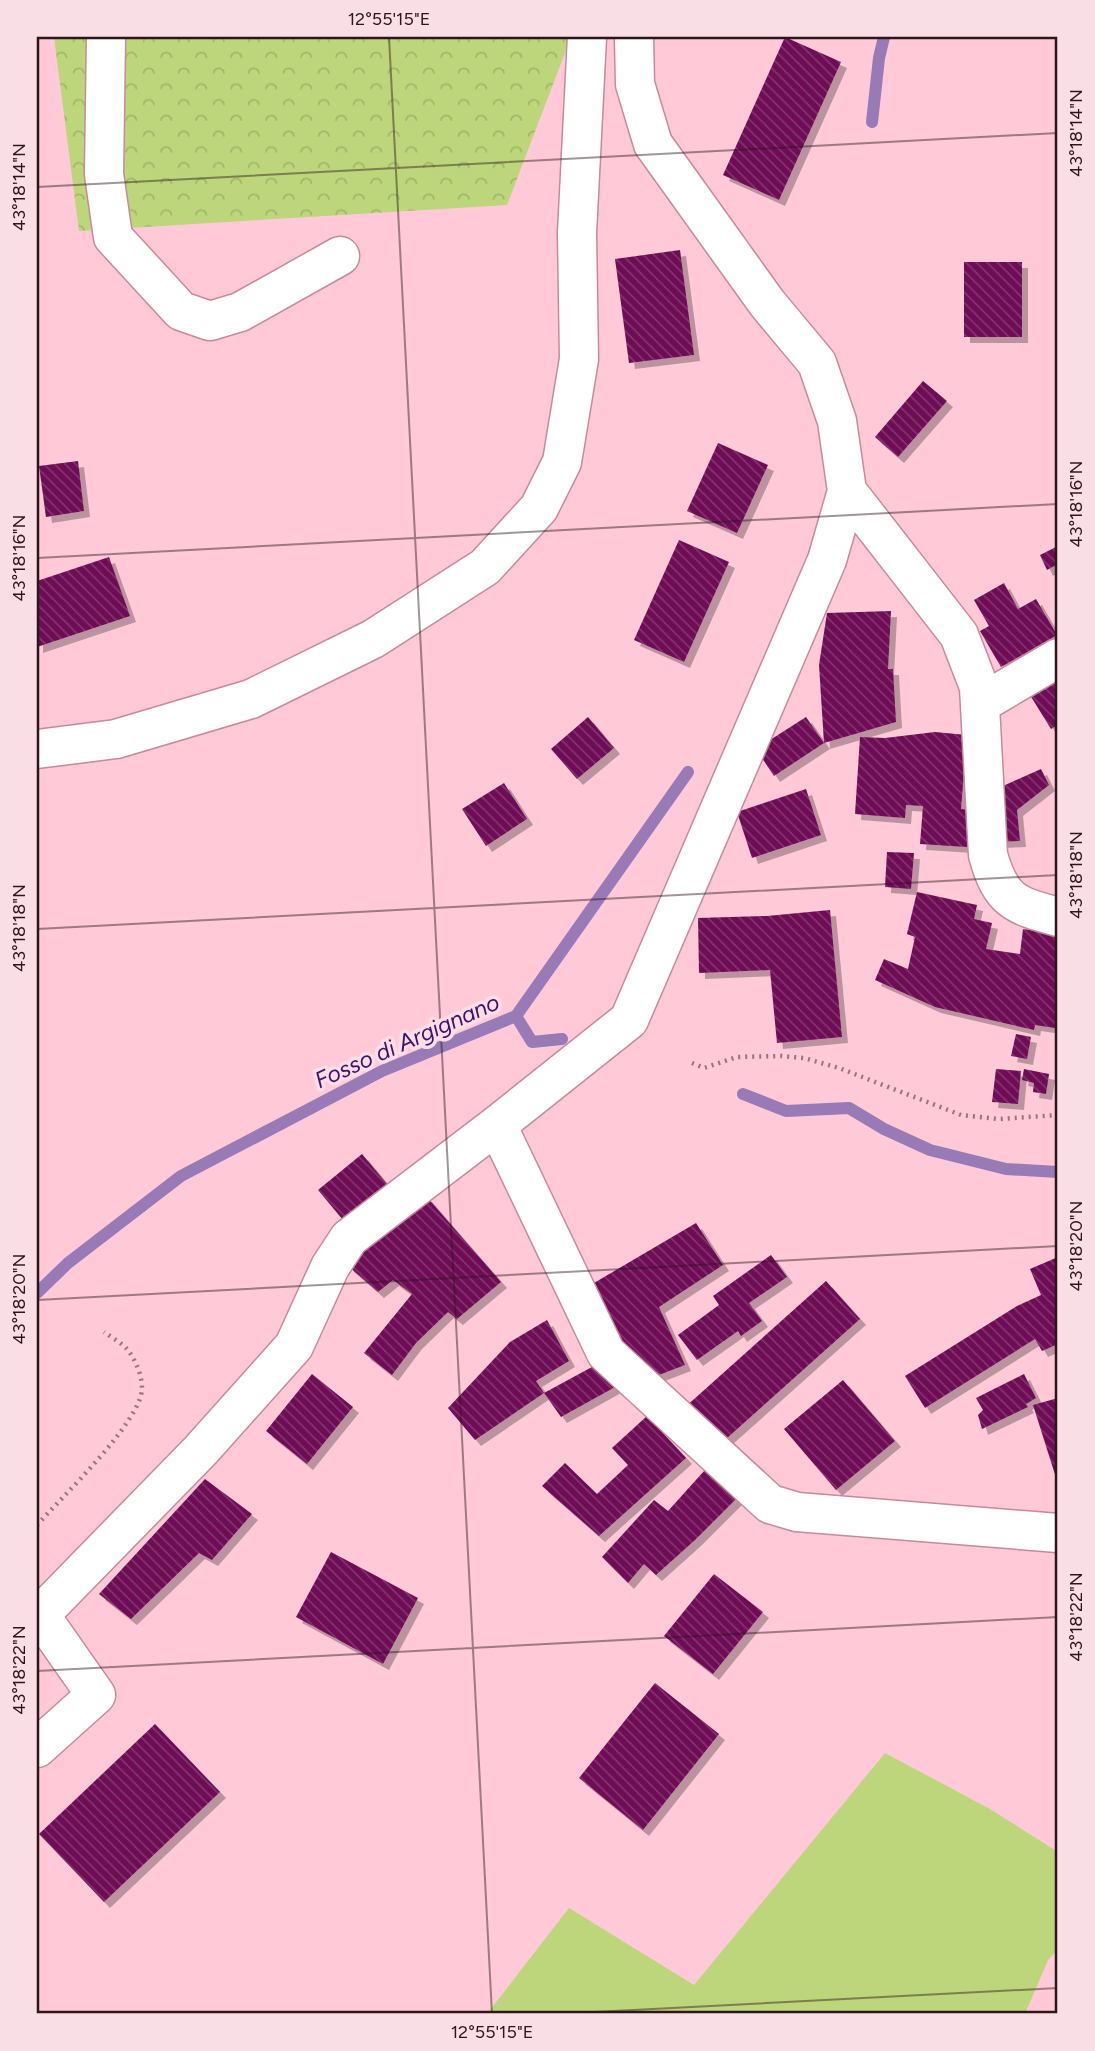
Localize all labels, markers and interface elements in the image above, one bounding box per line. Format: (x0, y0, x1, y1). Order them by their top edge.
text: 12°55'15"E (348, 8, 430, 30)
text: 43°18'14"N (1065, 89, 1087, 177)
text: 43°18'14"N (8, 143, 30, 231)
text: 43°18'16"N (1065, 460, 1087, 548)
text: 43°18'16"N (8, 514, 30, 602)
text: 43°18'18"N (1065, 831, 1087, 919)
text: 43°18'18"N (8, 884, 30, 972)
water label: Fosso di Argignano (310, 988, 504, 1094)
text: 43°18'20"N (1065, 1201, 1087, 1292)
text: 43°18'20"N (8, 1254, 30, 1345)
text: 43°18'22"N (1065, 1572, 1087, 1662)
text: 43°18'22"N (8, 1625, 30, 1715)
text: 12°55'15"E (451, 2021, 533, 2043)

